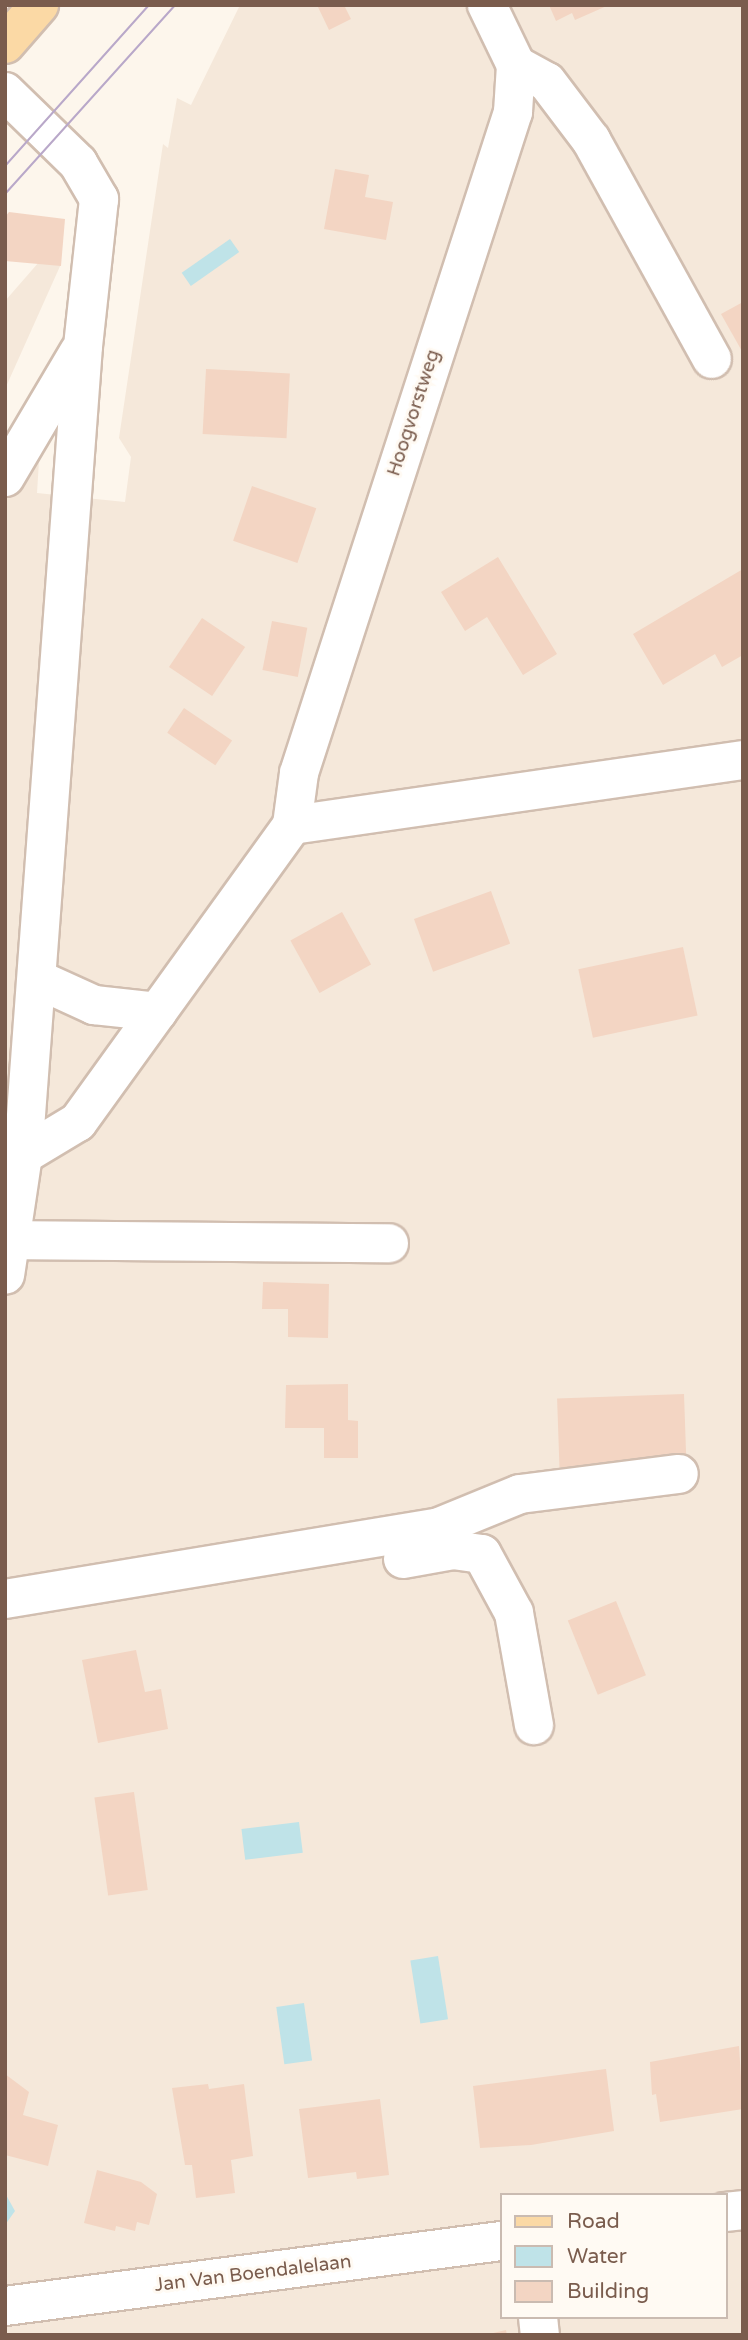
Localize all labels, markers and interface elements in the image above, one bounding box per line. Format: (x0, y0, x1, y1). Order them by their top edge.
street label: Hoogvorstweg (383, 347, 445, 479)
legend (500, 2193, 727, 2319)
text: Road (567, 2209, 620, 2234)
text: Water (567, 2244, 627, 2269)
street label: Jan Van Boendalelaan (153, 2251, 353, 2297)
text: Building (567, 2279, 649, 2304)

